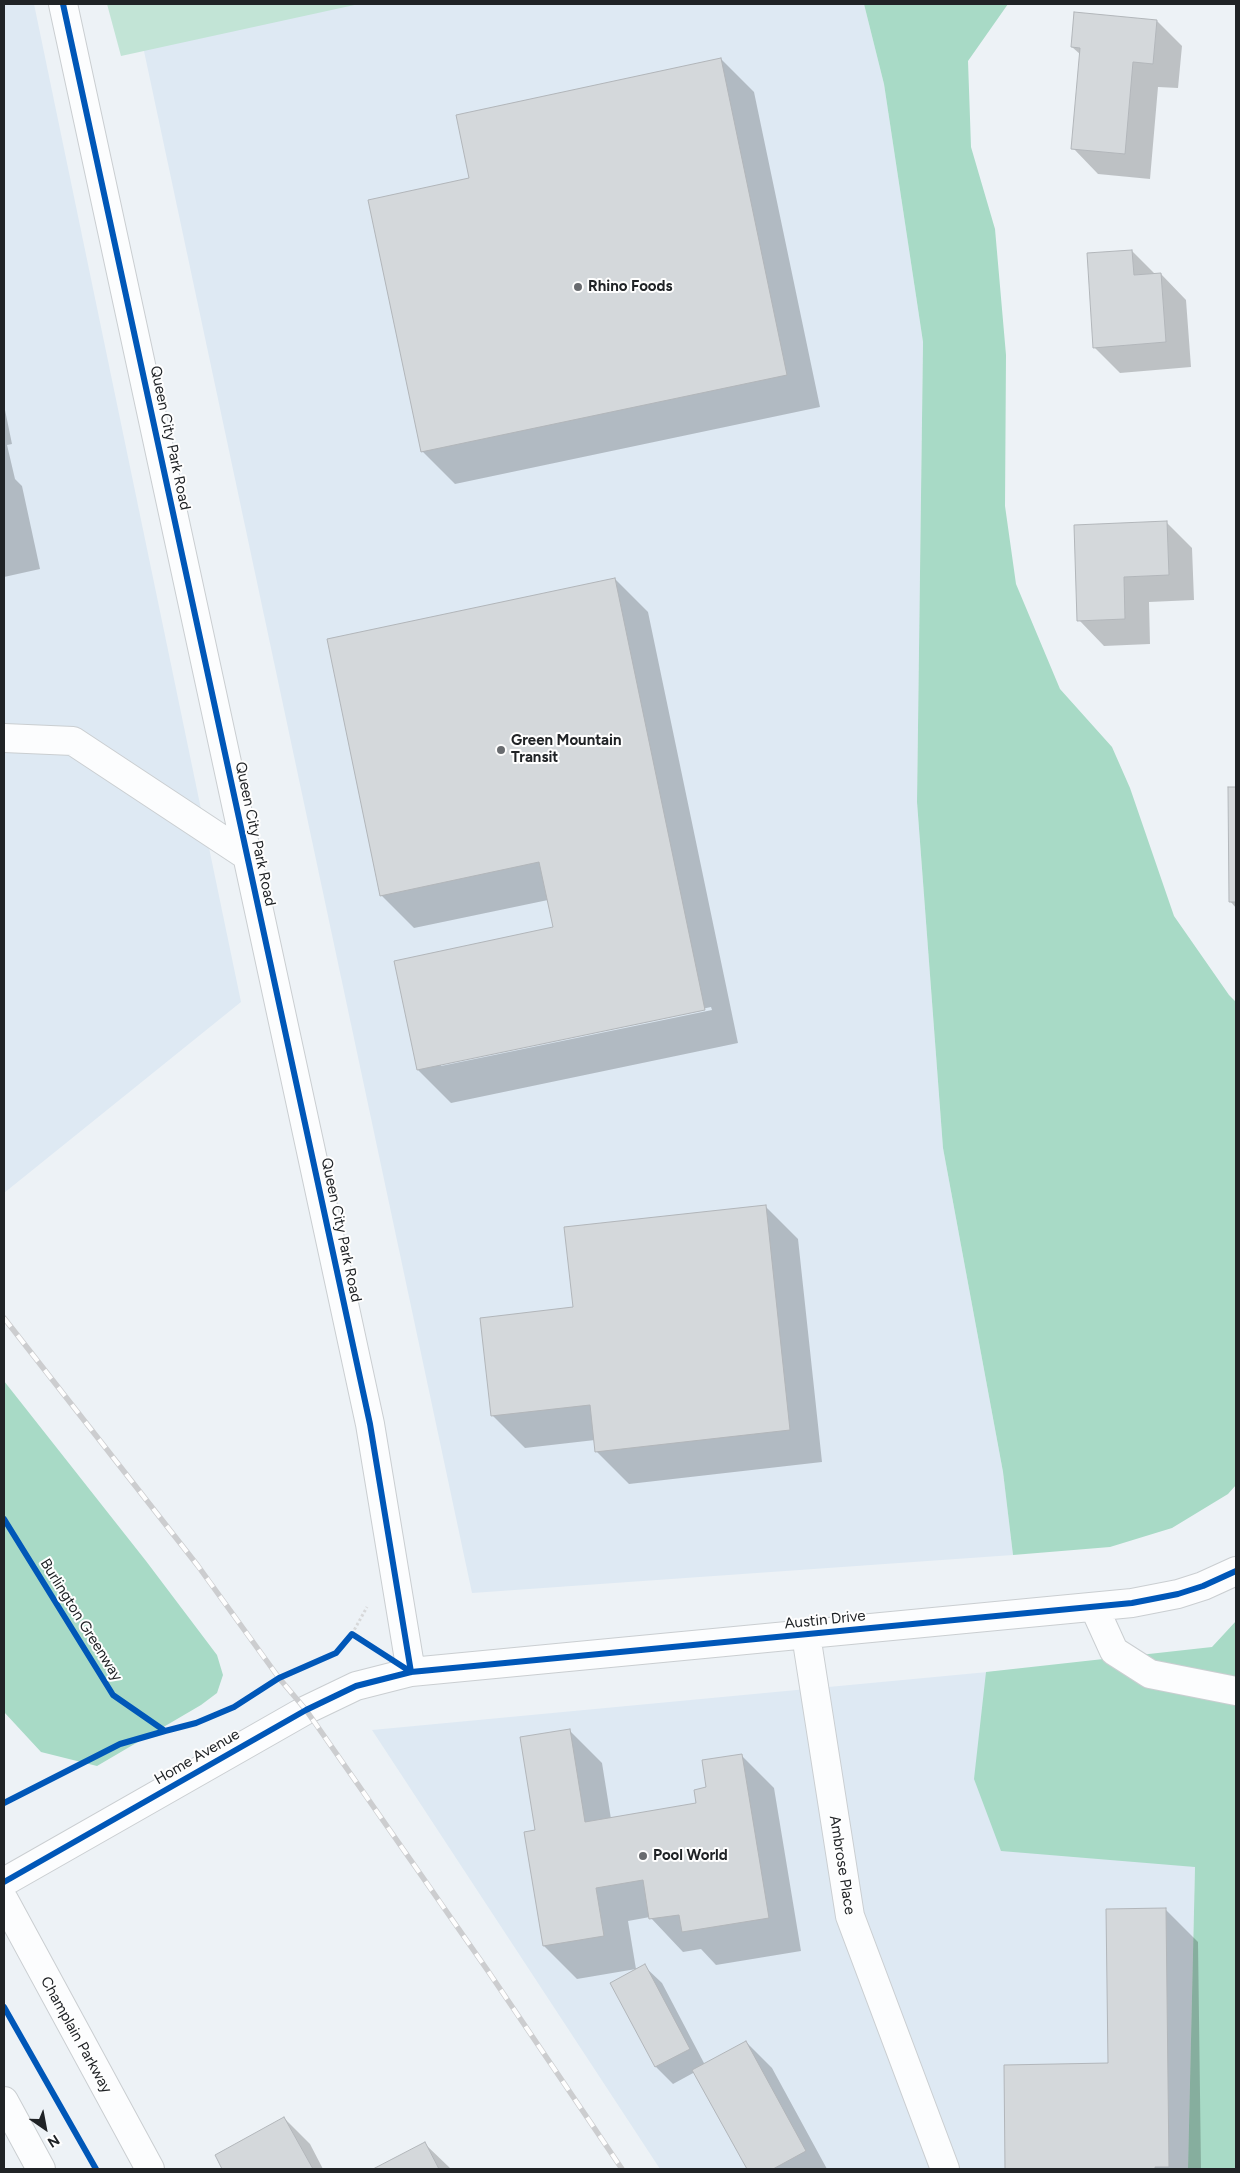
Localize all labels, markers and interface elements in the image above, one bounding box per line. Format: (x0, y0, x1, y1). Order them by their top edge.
place label: Rhino Foods (588, 278, 672, 296)
marker: Rhino Foods (572, 281, 584, 293)
street label: Queen City Park Road (146, 364, 194, 512)
place label: Green Mountain Transit (511, 732, 621, 767)
marker: Green Mountain Transit (495, 744, 507, 756)
street label: Queen City Park Road (231, 760, 279, 908)
street label: Queen City Park Road (317, 1156, 365, 1304)
street label: Burlington Greenway (36, 1555, 126, 1685)
street label: Austin Drive (784, 1607, 866, 1633)
street label: Home Avenue (151, 1725, 243, 1789)
street label: Ambrose Place (825, 1814, 859, 1916)
place label: Pool World (653, 1847, 728, 1865)
marker: Pool World (637, 1850, 649, 1862)
street label: Champlain Parkway (36, 1974, 116, 2096)
north arrow (20, 2103, 70, 2153)
text: N (44, 2131, 63, 2151)

